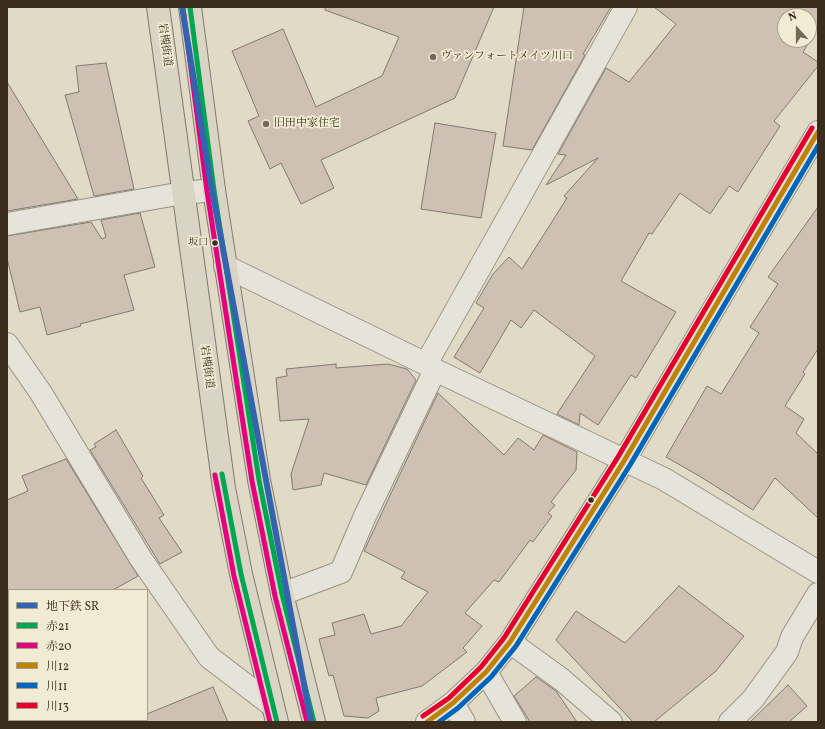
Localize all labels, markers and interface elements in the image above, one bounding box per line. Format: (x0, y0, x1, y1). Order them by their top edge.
north arrow (777, 8, 817, 48)
text: N (786, 9, 799, 26)
street label: 岩槻街道 (154, 22, 174, 68)
place label: ヴァンフォートメイツ川口 (441, 50, 573, 64)
marker: ヴァンフォートメイツ川口 (428, 52, 438, 62)
place label: 旧田中家住宅 (274, 117, 340, 131)
marker: 旧田中家住宅 (261, 119, 271, 129)
place label: 坂口 (188, 237, 208, 249)
marker: 坂口 (210, 238, 220, 248)
street label: 岩槻街道 (196, 344, 216, 390)
unlabelled marker (586, 495, 596, 505)
legend (8, 589, 148, 721)
text: 地下鉄 SR (46, 599, 99, 615)
text: 赤21 (46, 619, 69, 635)
text: 赤20 (46, 639, 72, 655)
text: 川12 (46, 659, 69, 675)
text: 川11 (46, 679, 67, 695)
text: 川13 (46, 699, 69, 715)

